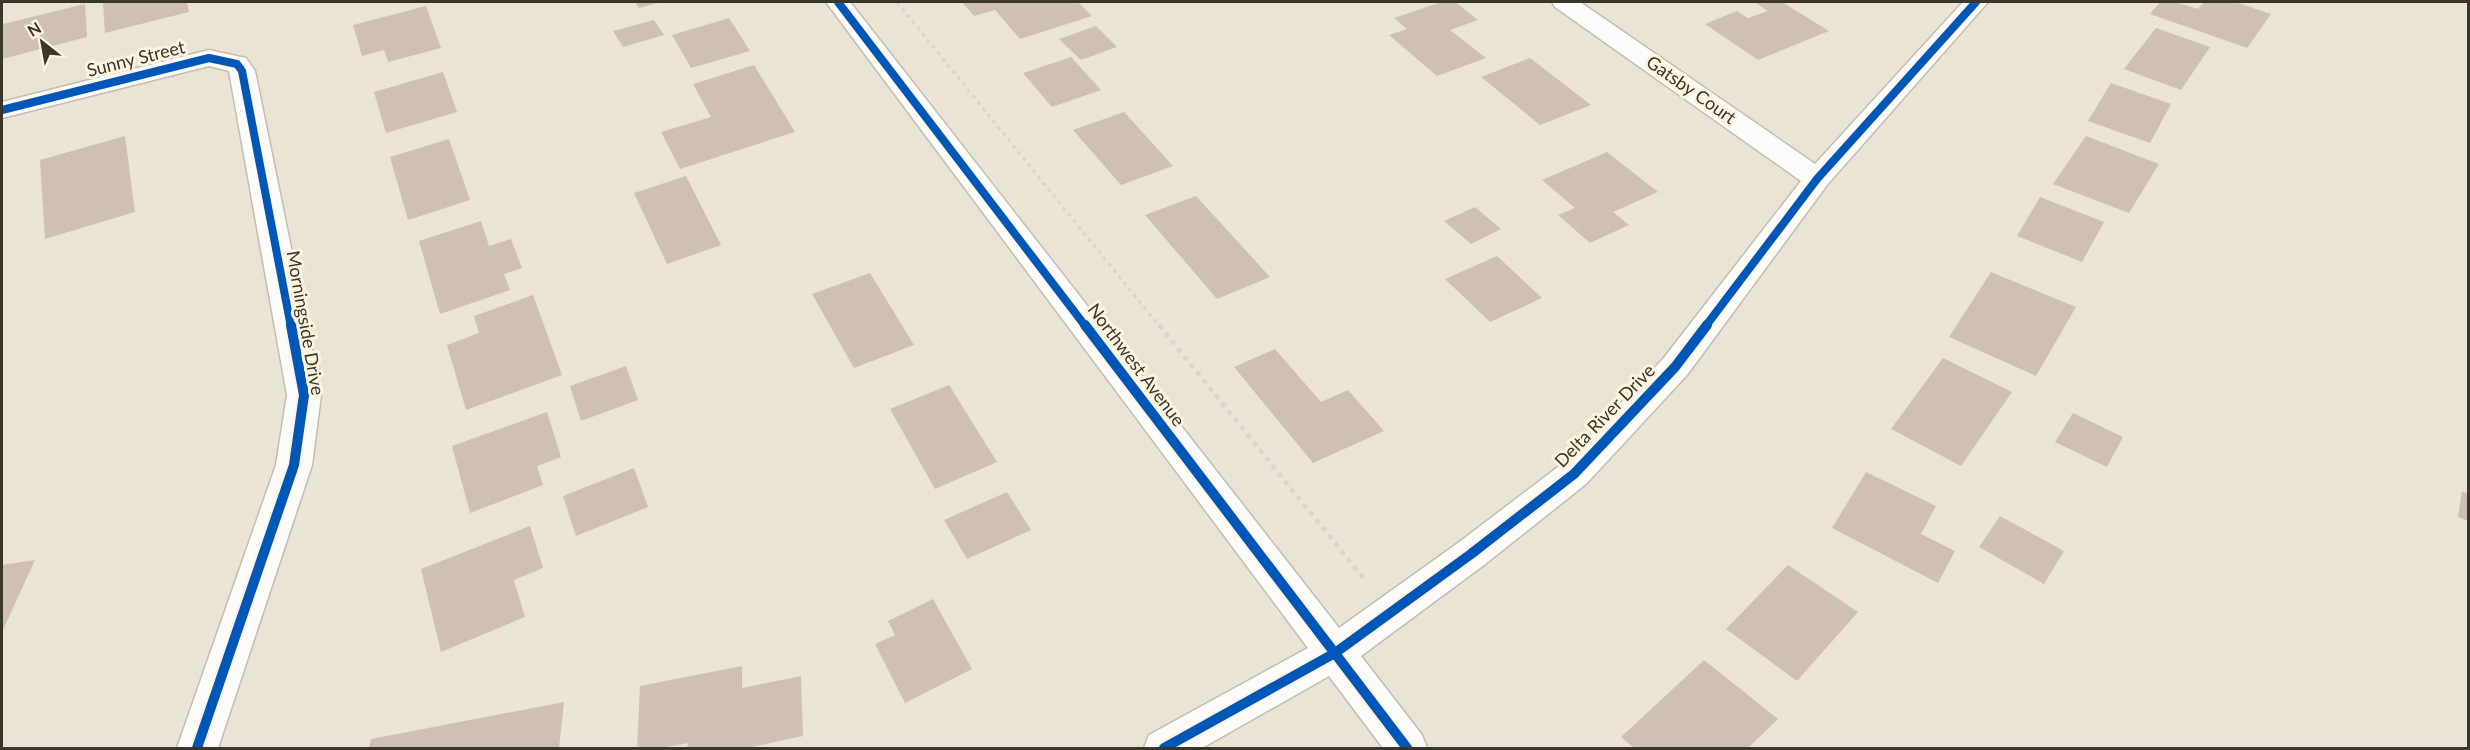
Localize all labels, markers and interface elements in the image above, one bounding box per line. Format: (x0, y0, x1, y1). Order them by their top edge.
north arrow (12, 12, 72, 72)
text: N (24, 17, 44, 40)
street label: Sunny Street (84, 35, 188, 81)
street label: Gatsby Court (1642, 50, 1741, 128)
street label: Morningside Drive (282, 249, 330, 397)
street label: Northwest Avenue (1083, 299, 1190, 430)
street label: Delta River Drive (1549, 359, 1659, 472)

